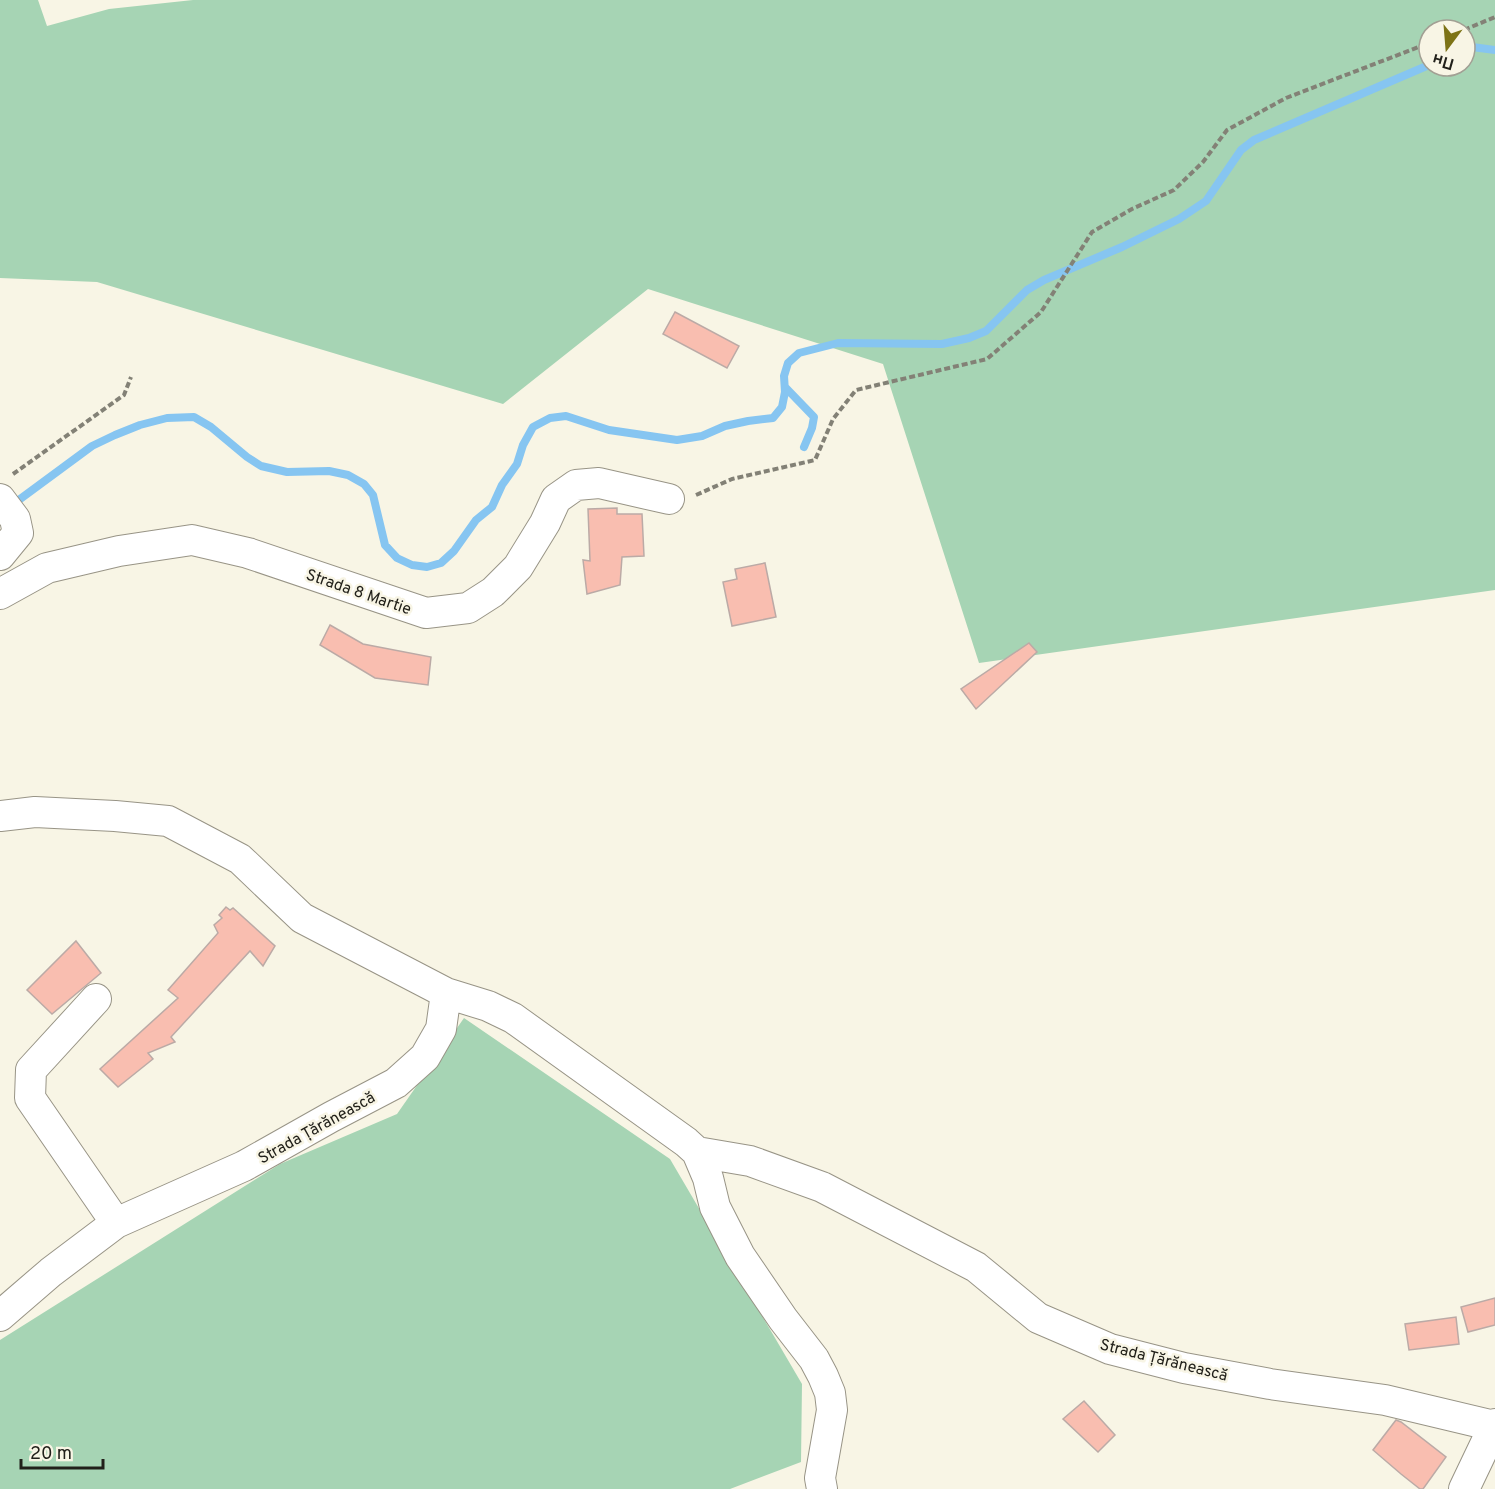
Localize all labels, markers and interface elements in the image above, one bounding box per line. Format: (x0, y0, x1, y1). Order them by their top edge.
north arrow (1417, 18, 1477, 78)
text: Пн (1430, 48, 1457, 73)
street label: Strada 8 Martie (303, 566, 414, 620)
street label: Strada Țărănească (255, 1088, 379, 1169)
street label: Strada Țărănească (1098, 1335, 1229, 1386)
scale bar (21, 1432, 104, 1470)
text: 20 m (30, 1443, 72, 1466)

